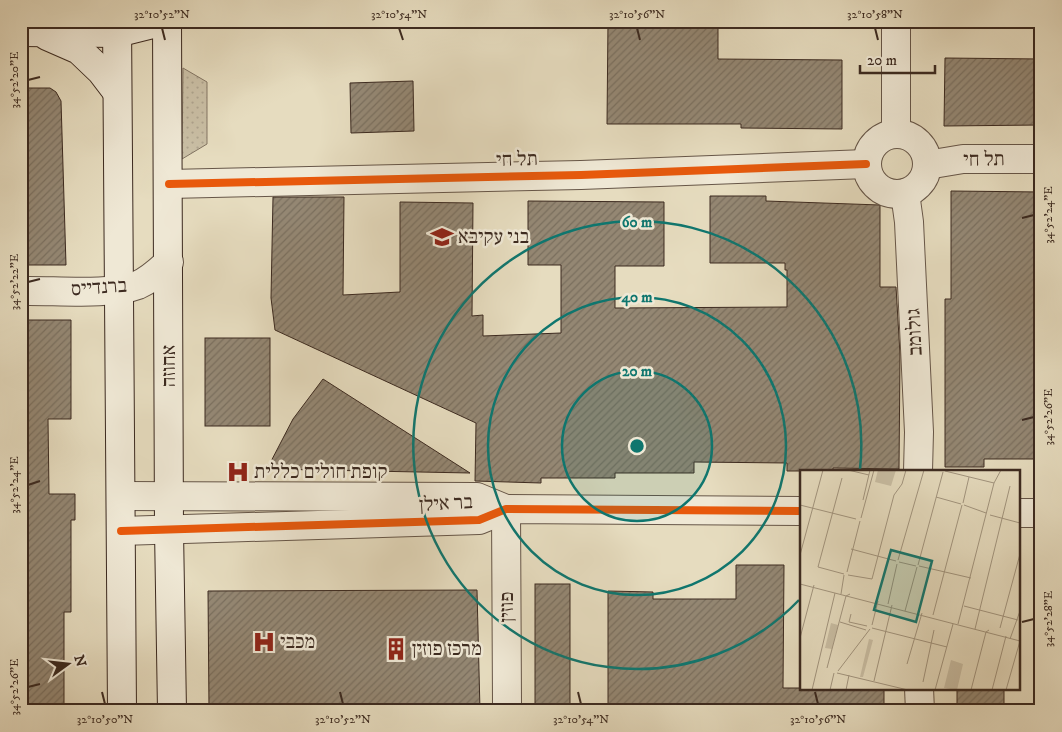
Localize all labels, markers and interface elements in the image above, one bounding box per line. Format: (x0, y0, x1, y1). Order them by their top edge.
text: 32°10'52"N (134, 7, 190, 22)
text: 32°10'54"N (371, 7, 427, 22)
text: 32°10'56"N (609, 7, 665, 22)
text: 32°10'58"N (847, 7, 903, 22)
scale bar (860, 42, 934, 74)
text: 34°52'20"E (7, 51, 22, 108)
text: 20 m (867, 51, 897, 70)
street label: תל חי (496, 147, 538, 173)
street label: תל חי (963, 147, 1005, 173)
text: 34°52'24"E (1041, 186, 1056, 244)
text: 60 m (622, 213, 653, 232)
school or university icon: בני עקיבא (429, 224, 455, 250)
place label: בני עקיבא (458, 225, 529, 250)
text: 34°52'22"E (7, 253, 22, 310)
street label: ברנדייס (70, 274, 128, 302)
text: 40 m (620, 288, 653, 307)
street label: גולומב (901, 307, 929, 356)
street label: אחוזה (157, 345, 182, 387)
text: 20 m (622, 362, 653, 381)
text: 34°52'26"E (1041, 388, 1056, 445)
centre of rings (628, 437, 646, 455)
text: 34°52'24"E (7, 456, 22, 514)
hospital icon: קופת חולים כללית (225, 459, 251, 485)
place label: קופת חולים כללית (254, 460, 387, 485)
inset map (800, 470, 1020, 690)
street label: בר אילן (418, 490, 474, 518)
text: 34°52'28"E (1041, 590, 1056, 647)
street label: פוזין (495, 592, 520, 622)
hospital icon: מכבי (251, 629, 277, 655)
place label: מכבי (280, 630, 315, 655)
building icon: מרכז פוזין (383, 636, 409, 662)
place label: מרכז פוזין (412, 637, 482, 662)
north arrow (42, 640, 92, 690)
text: N (69, 653, 90, 669)
text: 34°52'26"E (7, 658, 22, 715)
text: 32°10'50"N (77, 712, 133, 727)
text: 32°10'52"N (315, 712, 371, 727)
text: 32°10'54"N (553, 712, 609, 727)
text: 32°10'56"N (790, 712, 846, 727)

